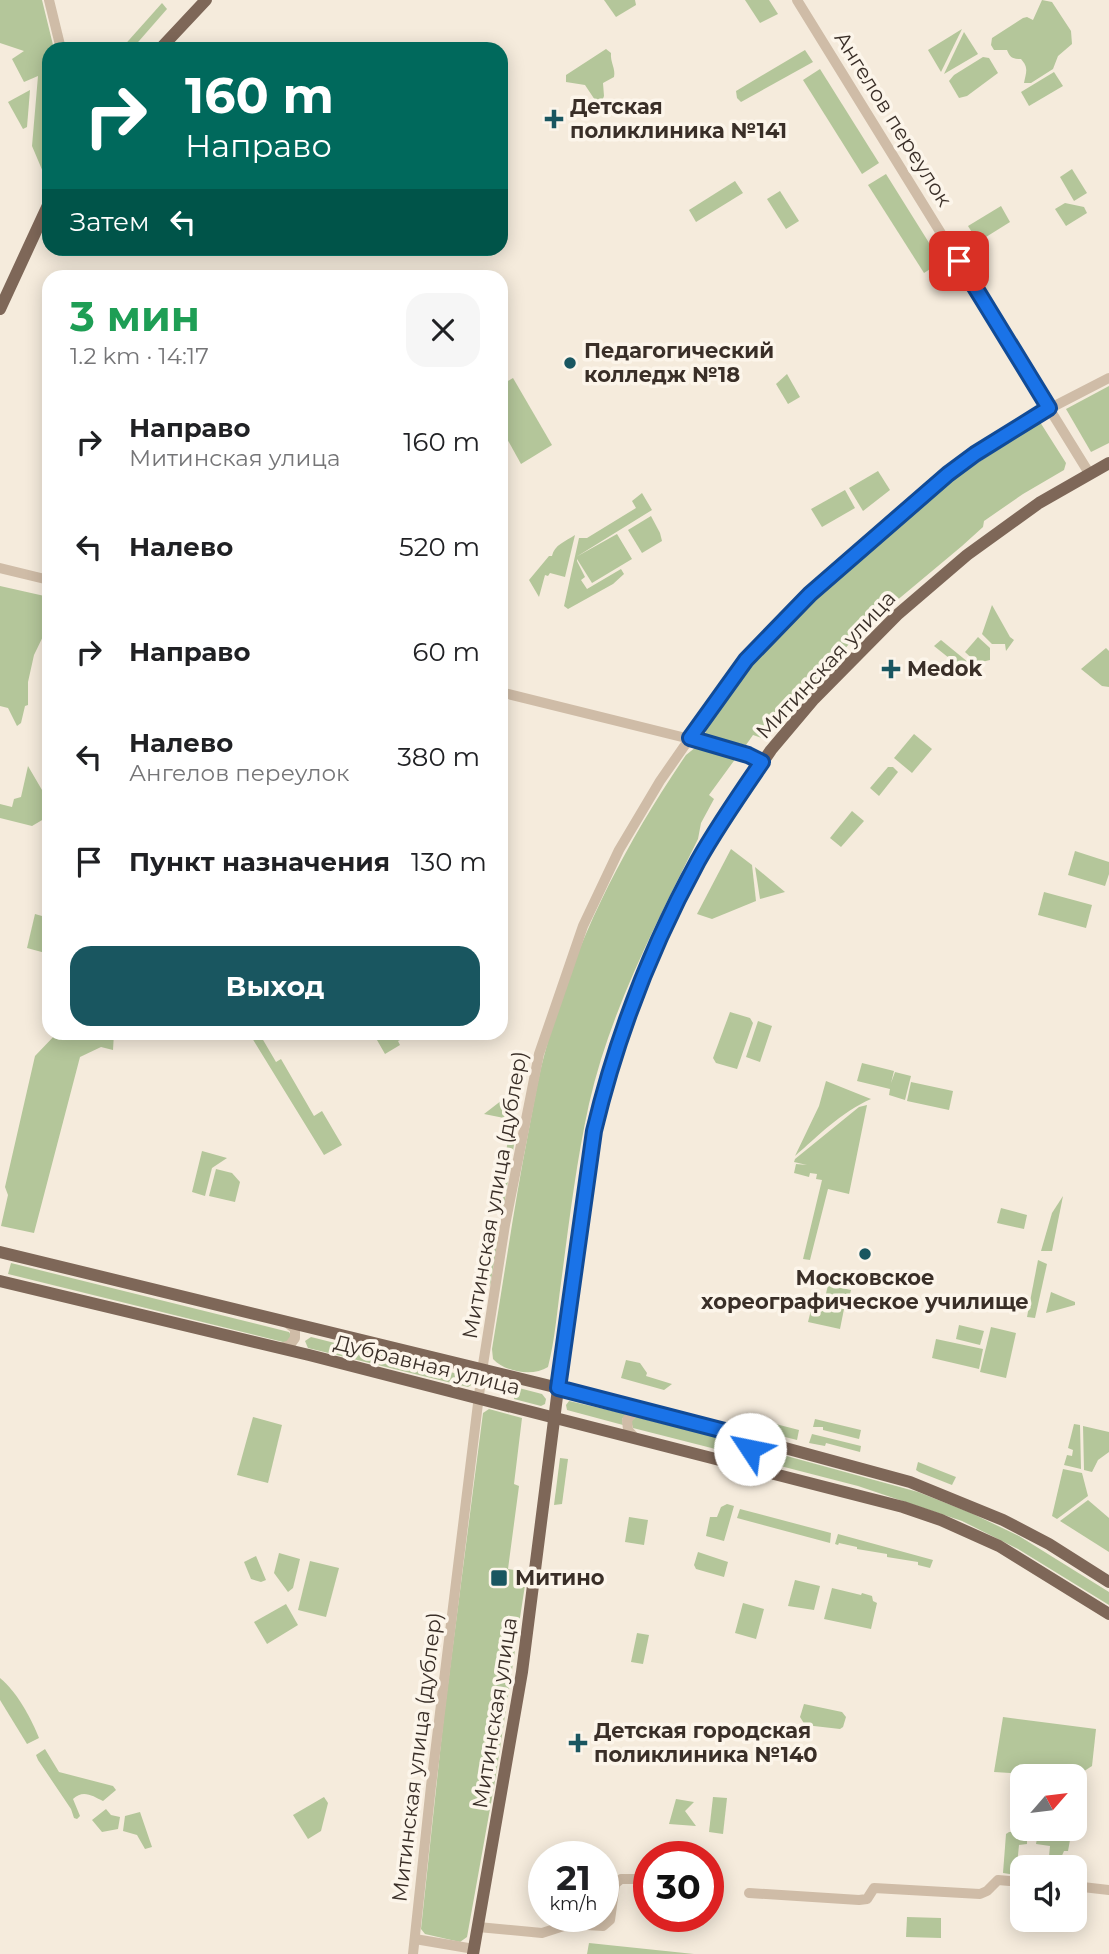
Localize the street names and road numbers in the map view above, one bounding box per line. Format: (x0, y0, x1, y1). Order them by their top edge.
street label: Ангелов переулок (829, 27, 957, 211)
street label: Митинская улица (751, 586, 901, 744)
street label: Митинская улица (дублер) (457, 1049, 532, 1341)
street label: Дубравная улица (331, 1329, 523, 1400)
street label: Митинская улица (дублер) (386, 1611, 447, 1903)
street label: Митинская улица (467, 1616, 522, 1810)

